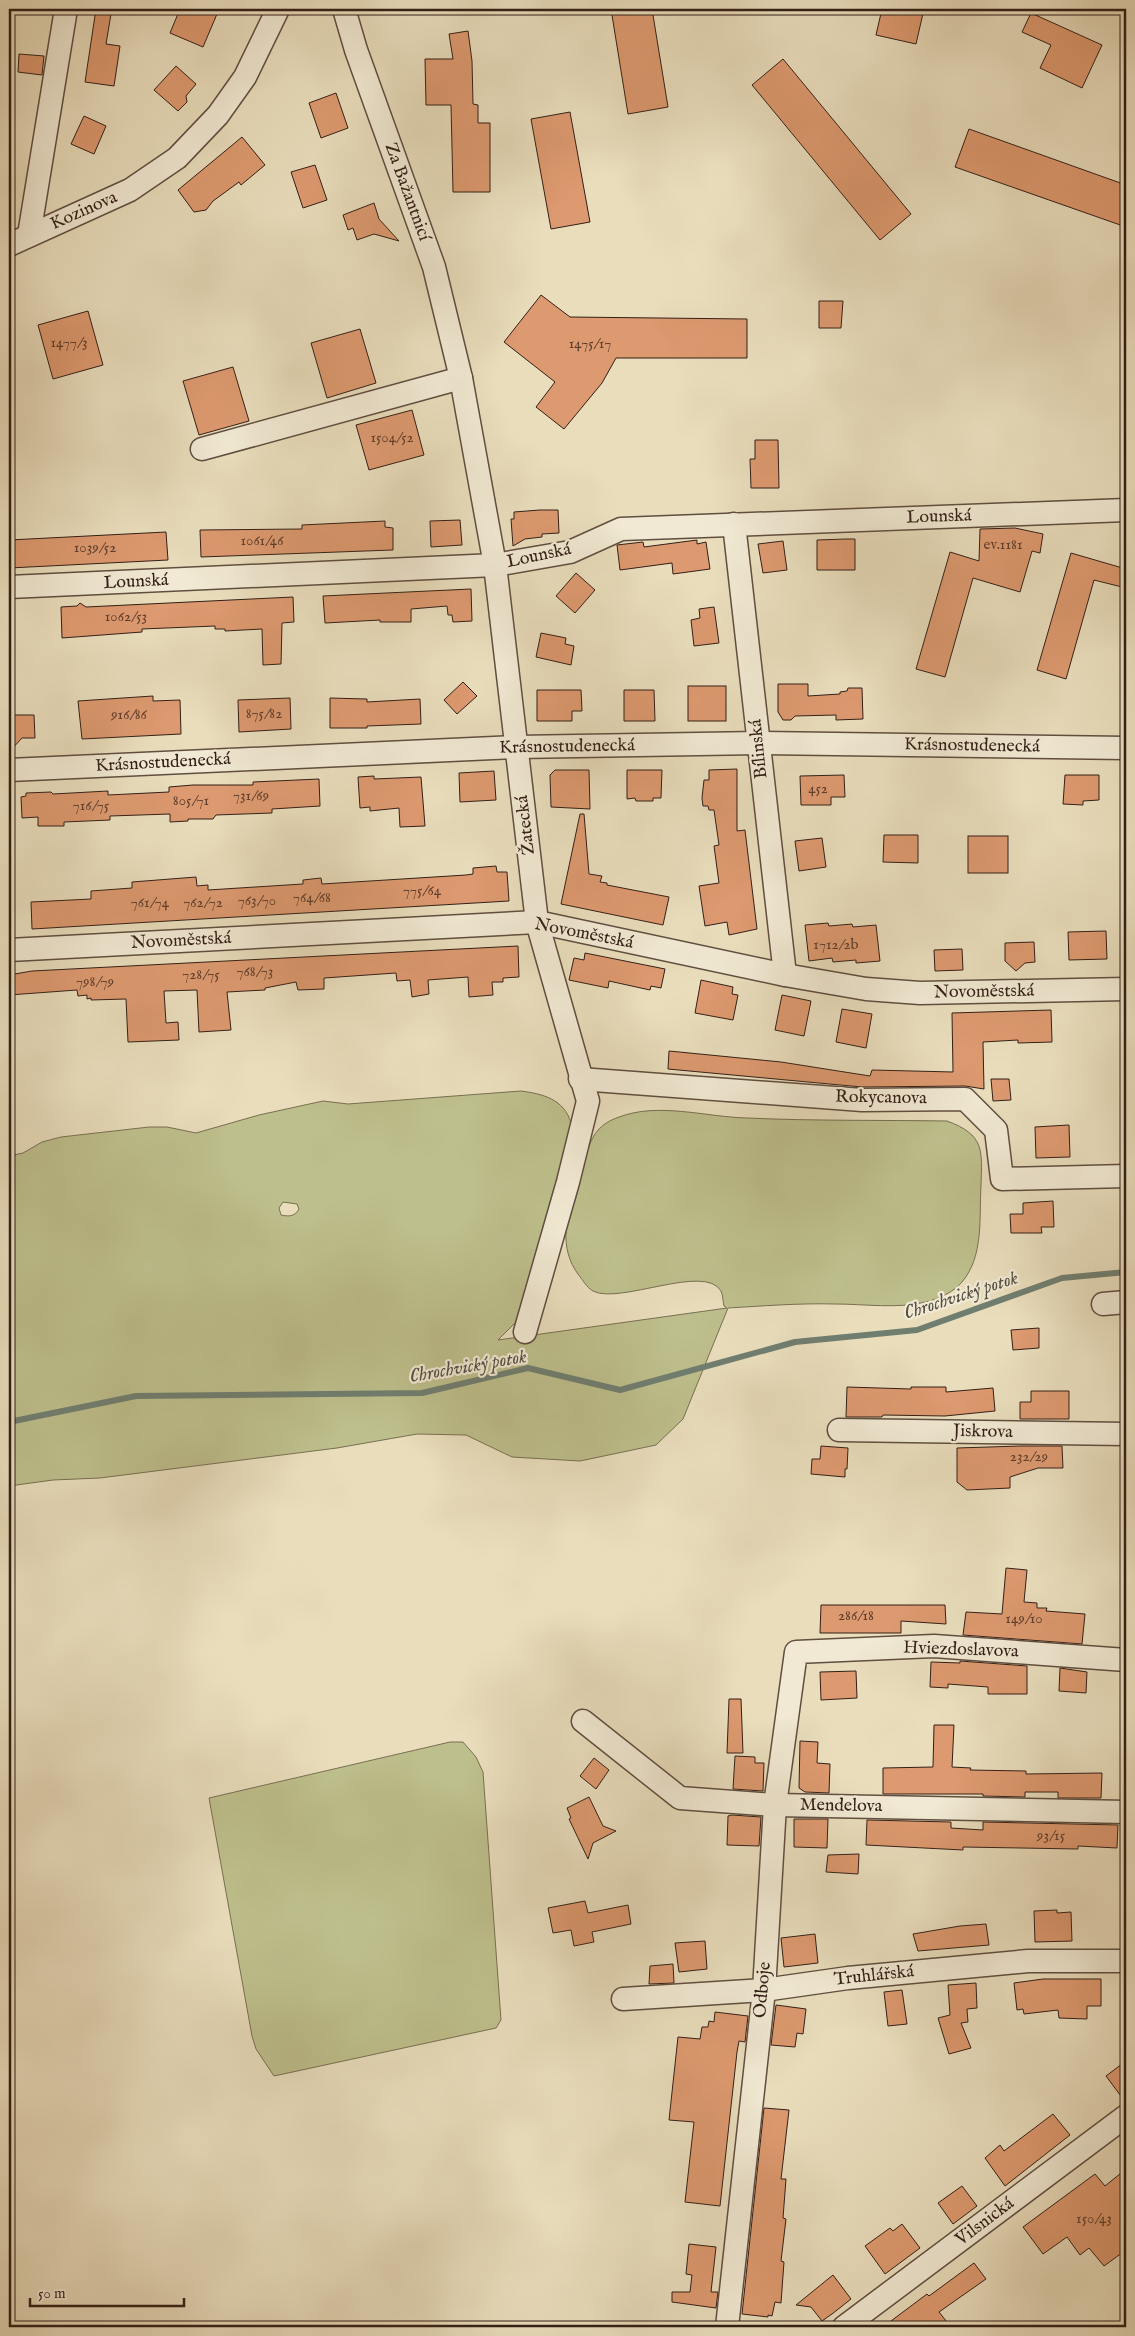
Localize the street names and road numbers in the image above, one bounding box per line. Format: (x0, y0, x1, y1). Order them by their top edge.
street label: Za Bažantnicí (379, 140, 436, 245)
street label: Kozinova (47, 186, 121, 236)
street label: Lounská (906, 504, 972, 530)
street label: Lounská (505, 538, 574, 574)
street label: Lounská (103, 569, 169, 595)
street label: Bílinská (744, 718, 774, 780)
street label: Krásnostudenecká (904, 733, 1040, 759)
street label: Krásnostudenecká (499, 734, 635, 760)
street label: Krásnostudenecká (95, 748, 232, 778)
street label: Žatecká (510, 794, 541, 856)
street label: Novoměstská (532, 913, 636, 955)
street label: Novoměstská (130, 927, 232, 955)
street label: Novoměstská (934, 980, 1035, 1004)
street label: Rokycanova (835, 1086, 927, 1110)
street label: Jiskrova (951, 1420, 1013, 1444)
street label: Hviezdoslavova (903, 1636, 1019, 1664)
street label: Mendelova (800, 1794, 883, 1818)
street label: Truhlářská (833, 1960, 915, 1992)
street label: Odboje (749, 1961, 777, 2019)
street label: Vilsnická (950, 2192, 1019, 2252)

